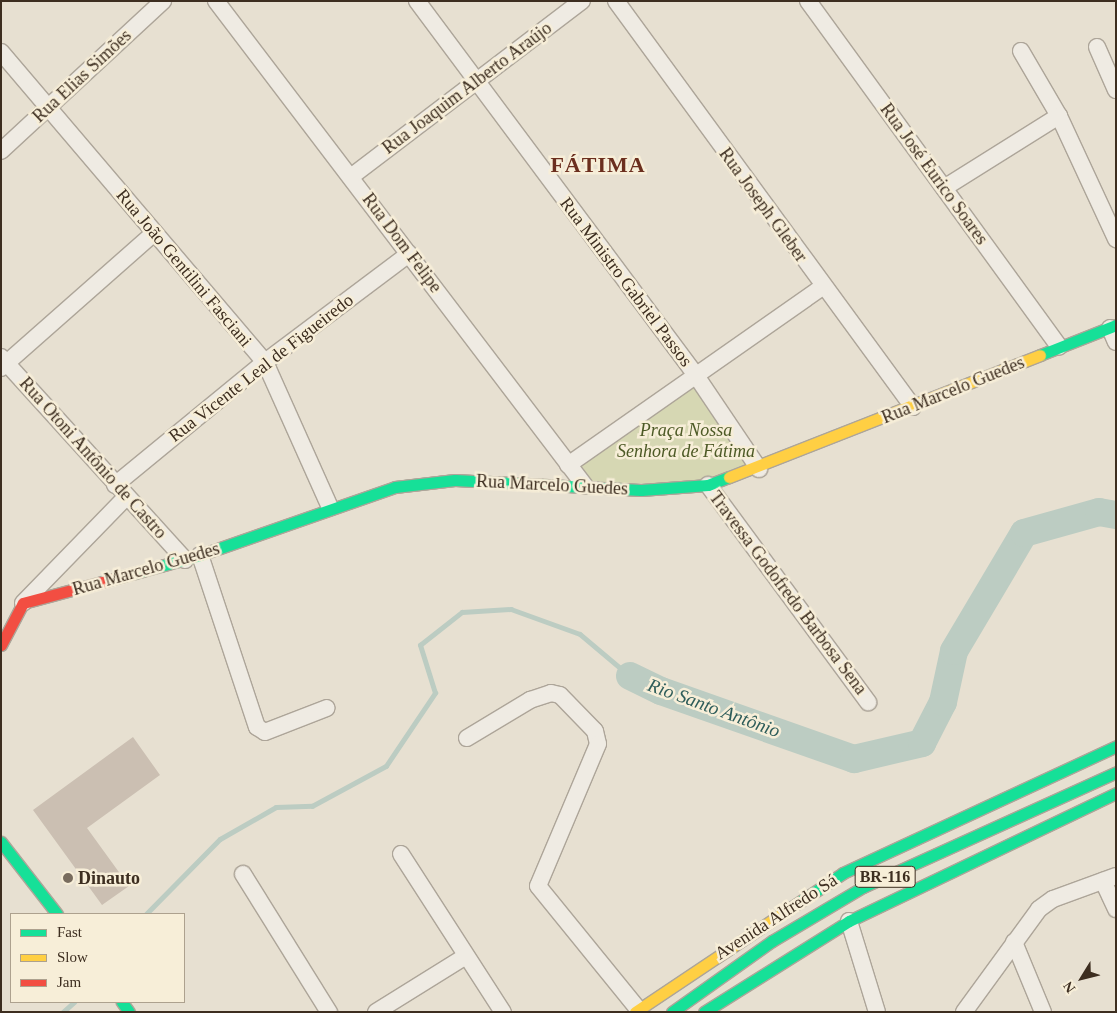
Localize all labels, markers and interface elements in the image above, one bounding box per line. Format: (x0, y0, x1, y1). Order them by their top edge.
street label: Rua Joaquim Alberto Araújo (377, 17, 557, 159)
street label: Rua Elias Simões (28, 25, 136, 127)
street label: Rua José Eurico Soares (875, 99, 993, 249)
street label: Rua Joseph Gleber (714, 144, 812, 266)
district label: FÁTIMA (550, 152, 646, 178)
street label: Rua João Gentilini Fasciani (112, 185, 256, 351)
street label: Rua Dom Felipe (358, 189, 446, 297)
street label: Rua Ministro Gabriel Passos (555, 193, 697, 371)
street label: Rua Vicente Leal de Figueiredo (164, 289, 358, 447)
street label: Rua Marcelo Guedes (879, 352, 1027, 428)
street label: Rua Otoni Antônio de Castro (14, 372, 172, 544)
park label: Praça Nossa Senhora de Fátima (617, 420, 755, 462)
street label: Rua Marcelo Guedes (476, 470, 628, 500)
street label: Travessa Godofredo Barbosa Sena (705, 487, 871, 699)
street label: Rua Marcelo Guedes (70, 538, 222, 600)
water label: Rio Santo Antônio (645, 673, 783, 743)
road number: BR-116 (854, 864, 916, 890)
place label: Dinauto (78, 867, 140, 889)
street label: Avenida Alfredo Sá (710, 869, 842, 965)
marker: Dinauto (62, 872, 74, 884)
legend (10, 913, 185, 1003)
text: Fast (57, 924, 82, 940)
text: Slow (57, 949, 88, 965)
north arrow (1057, 953, 1107, 1003)
text: Jam (57, 974, 81, 990)
text: N (1060, 979, 1079, 996)

